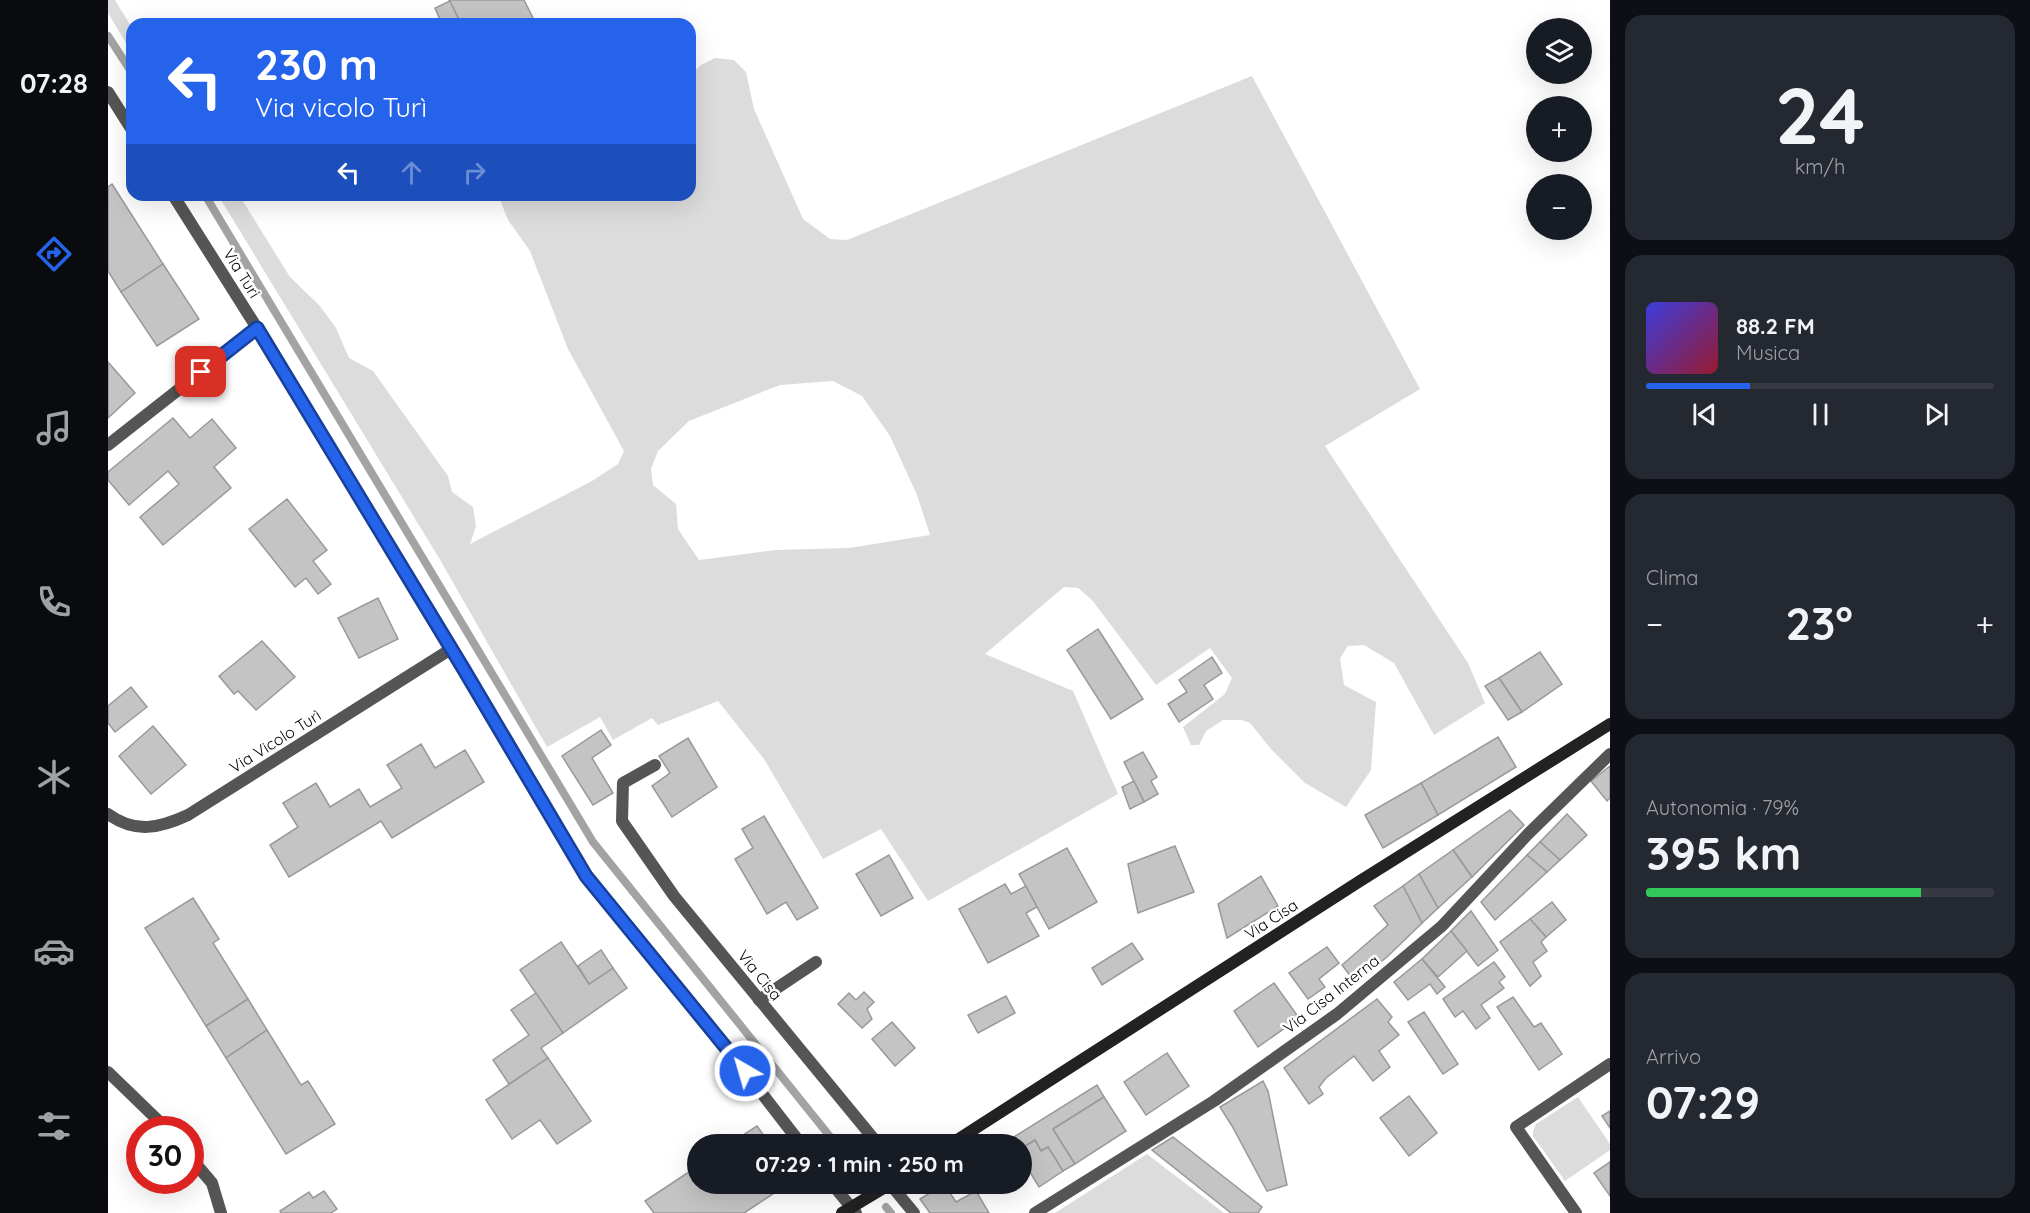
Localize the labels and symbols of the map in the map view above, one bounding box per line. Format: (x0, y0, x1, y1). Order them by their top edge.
street label: Via Turi (219, 245, 265, 301)
pin (175, 346, 226, 397)
street label: Via Vicolo Turì (226, 705, 324, 777)
street label: Via Cisa (1241, 894, 1301, 944)
street label: Via Cisa (734, 946, 786, 1004)
street label: Via Cisa Interna (1279, 950, 1383, 1038)
position arrow (713, 1039, 777, 1103)
speed limit sign: 30 (126, 1116, 204, 1194)

